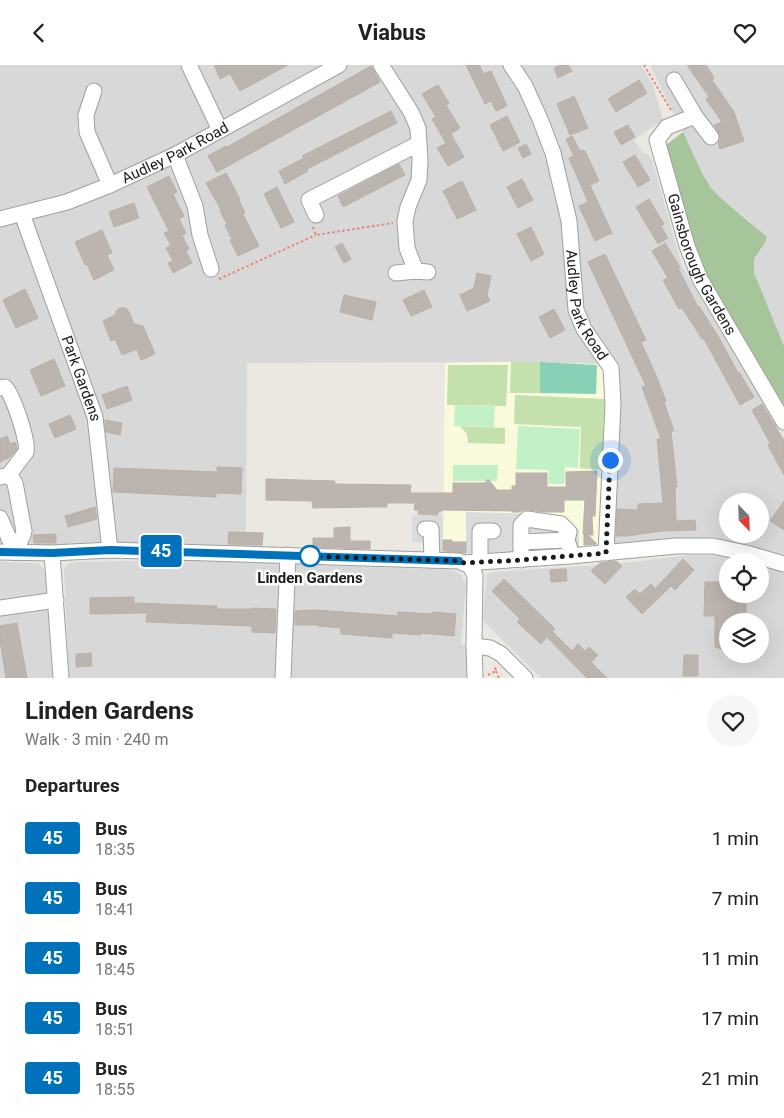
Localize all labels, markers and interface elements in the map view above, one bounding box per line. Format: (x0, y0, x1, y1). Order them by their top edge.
icon: back (25, 19, 53, 47)
icon: heart (731, 19, 759, 47)
text: Viabus (358, 20, 426, 45)
street label: Audley Park Road (119, 118, 232, 187)
street label: Gainsborough Gardens (664, 191, 740, 338)
street label: Audley Park Road (562, 249, 612, 364)
street label: Park Gardens (58, 333, 104, 422)
your location (598, 448, 623, 473)
north arrow (719, 493, 769, 543)
map controls (719, 493, 769, 663)
line badge: 45 (138, 535, 184, 567)
text: 45 (151, 540, 171, 561)
marker: Linden Gardens (299, 545, 321, 567)
button: locate (719, 553, 769, 603)
place label: Linden Gardens (257, 569, 363, 587)
button: layers (719, 613, 769, 663)
button: heart (707, 695, 759, 747)
text: Linden Gardens (25, 697, 194, 725)
text: Walk · 3 min · 240 m (25, 730, 169, 749)
text: Departures (25, 774, 120, 797)
text: Bus (95, 817, 128, 840)
text: 45 (42, 827, 63, 848)
text: 1 min (712, 827, 759, 850)
text: 18:35 (95, 840, 135, 859)
text: Bus (95, 877, 128, 900)
text: 45 (42, 887, 63, 908)
text: 7 min (712, 887, 759, 910)
text: 18:41 (95, 900, 135, 919)
text: Bus (95, 937, 128, 960)
text: 45 (42, 947, 63, 968)
text: 11 min (701, 947, 759, 970)
text: 18:45 (95, 960, 135, 979)
text: Bus (95, 997, 128, 1020)
text: 45 (42, 1007, 63, 1028)
text: 17 min (701, 1007, 759, 1030)
text: 18:51 (95, 1020, 135, 1039)
text: Bus (95, 1057, 128, 1080)
text: 45 (42, 1067, 63, 1088)
text: 21 min (701, 1067, 759, 1090)
text: 18:55 (95, 1080, 135, 1099)

